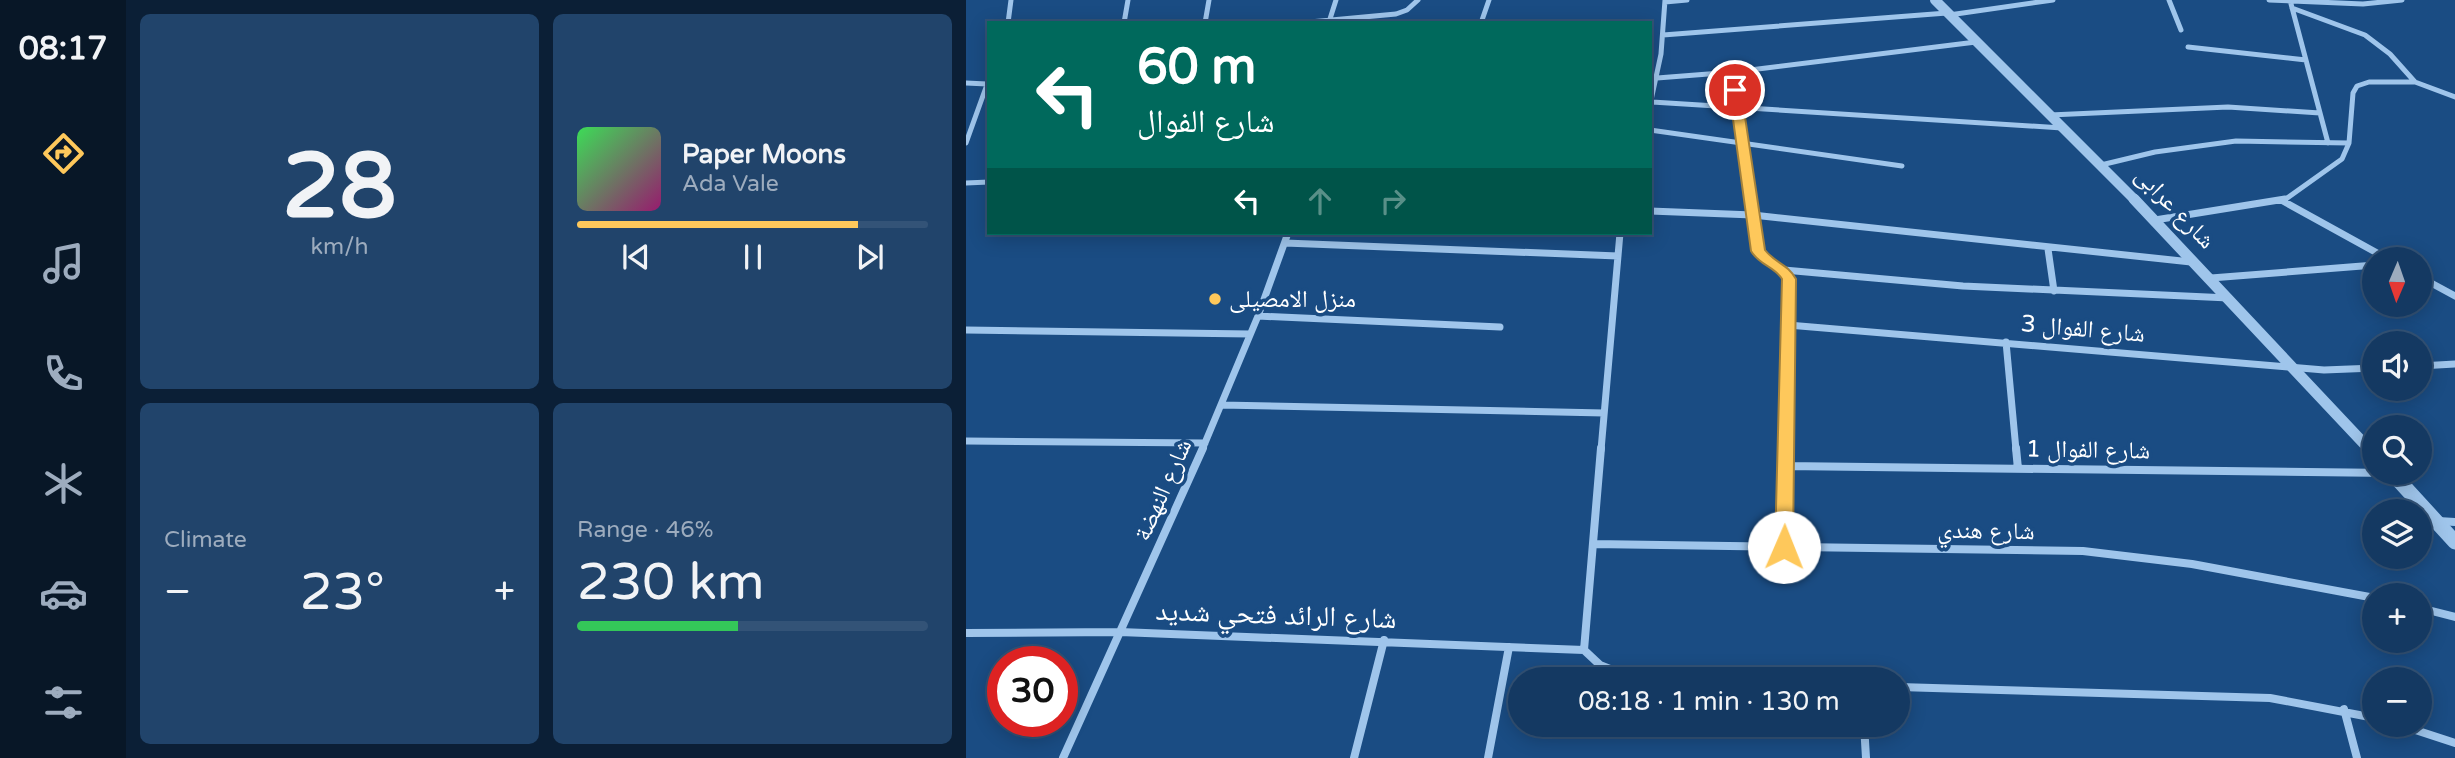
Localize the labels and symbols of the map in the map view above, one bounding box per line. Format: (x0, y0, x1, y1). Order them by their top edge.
pin (1705, 60, 1765, 120)
street label: شارع عرابى (2129, 161, 2221, 255)
north arrow (2362, 247, 2432, 317)
place label: منزل الامصيلى (1229, 285, 1356, 314)
marker: منزل الامصيلى (1207, 291, 1223, 307)
street label: شارع الفوال 3 (2020, 309, 2146, 349)
street label: شارع الفوال 1 (2026, 434, 2150, 466)
street label: شارع النهضة (1128, 435, 1198, 545)
position arrow (1747, 510, 1821, 584)
street label: شارع هندي (1937, 516, 2035, 550)
street label: شارع الرائد فتحي شديد (1155, 594, 1397, 641)
speed limit sign: 30 (987, 646, 1078, 737)

